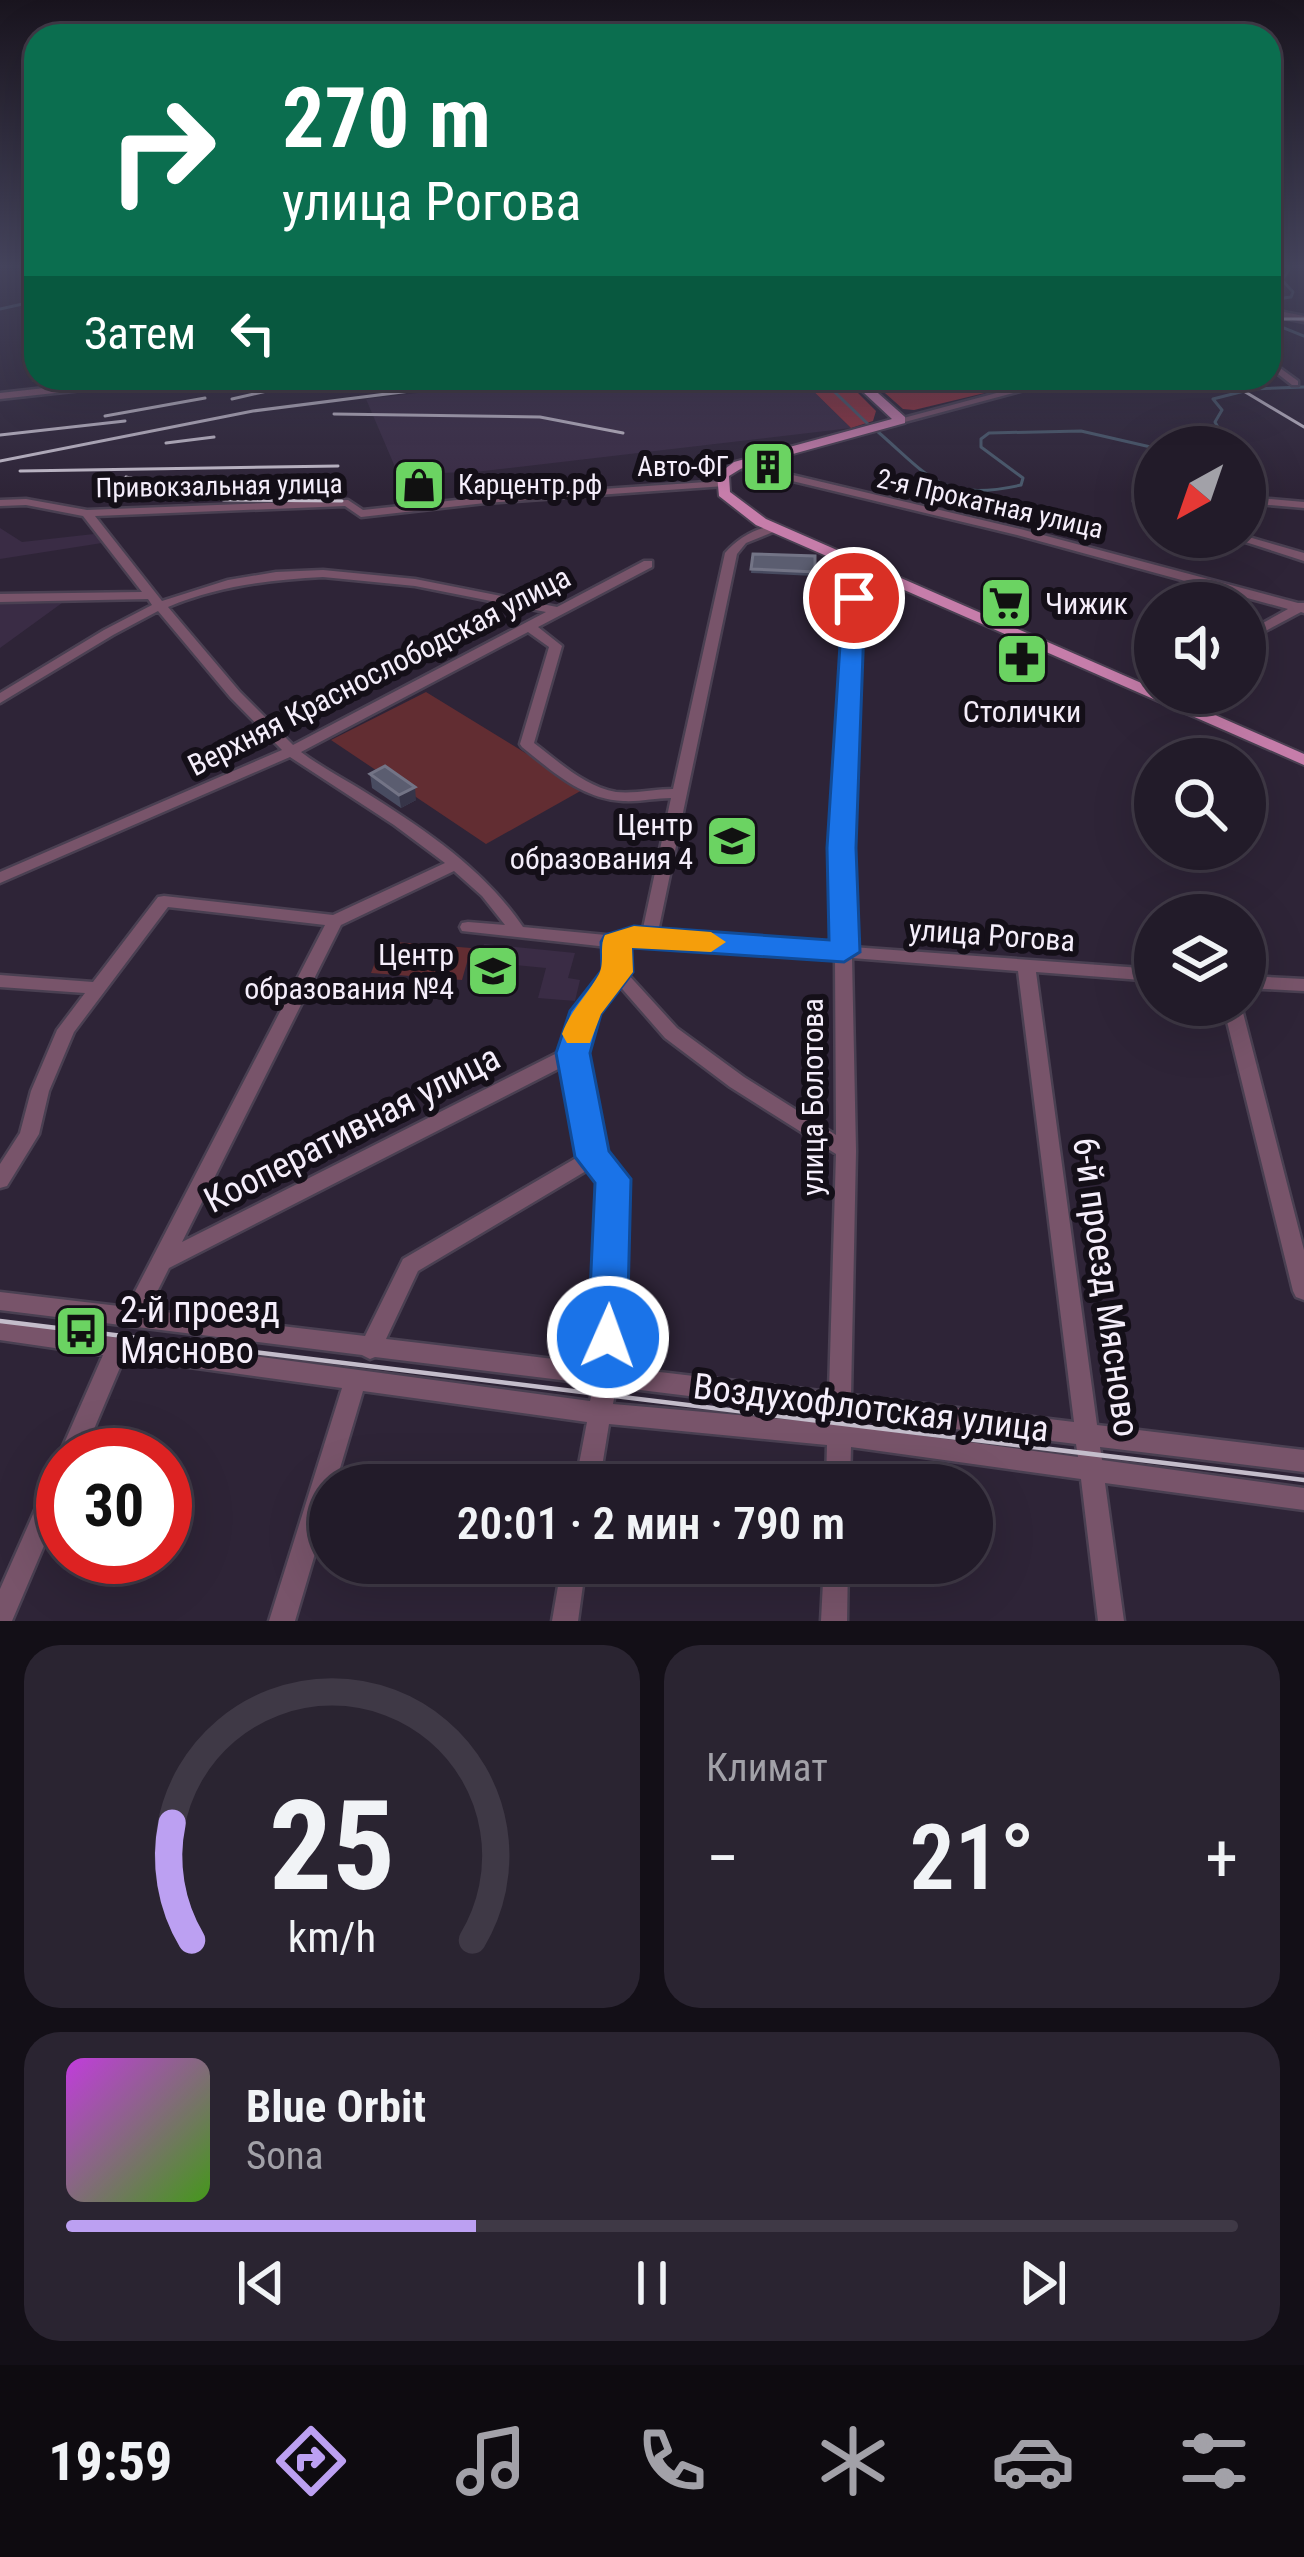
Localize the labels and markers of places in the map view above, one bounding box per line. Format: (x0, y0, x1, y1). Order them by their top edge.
building icon: Авто-ФГ (740, 439, 796, 495)
place label: Авто-ФГ (637, 451, 729, 483)
shop icon: Карцентр.рф (391, 457, 447, 513)
place label: Карцентр.рф (458, 469, 602, 501)
pin (803, 547, 905, 649)
supermarket icon: Чижик (978, 575, 1034, 631)
place label: Чижик (1045, 586, 1128, 621)
pharmacy icon: Столички (994, 631, 1050, 687)
place label: Столички (963, 694, 1081, 729)
place label: Центр образования 4 (510, 807, 693, 876)
school or university icon: Центр образования 4 (704, 813, 760, 869)
place label: Центр образования №4 (244, 937, 454, 1006)
school or university icon: Центр образования №4 (465, 943, 521, 999)
place label: 2-й проезд Мясново (120, 1289, 280, 1372)
bus stop icon: 2-й проезд Мясново (53, 1303, 109, 1359)

